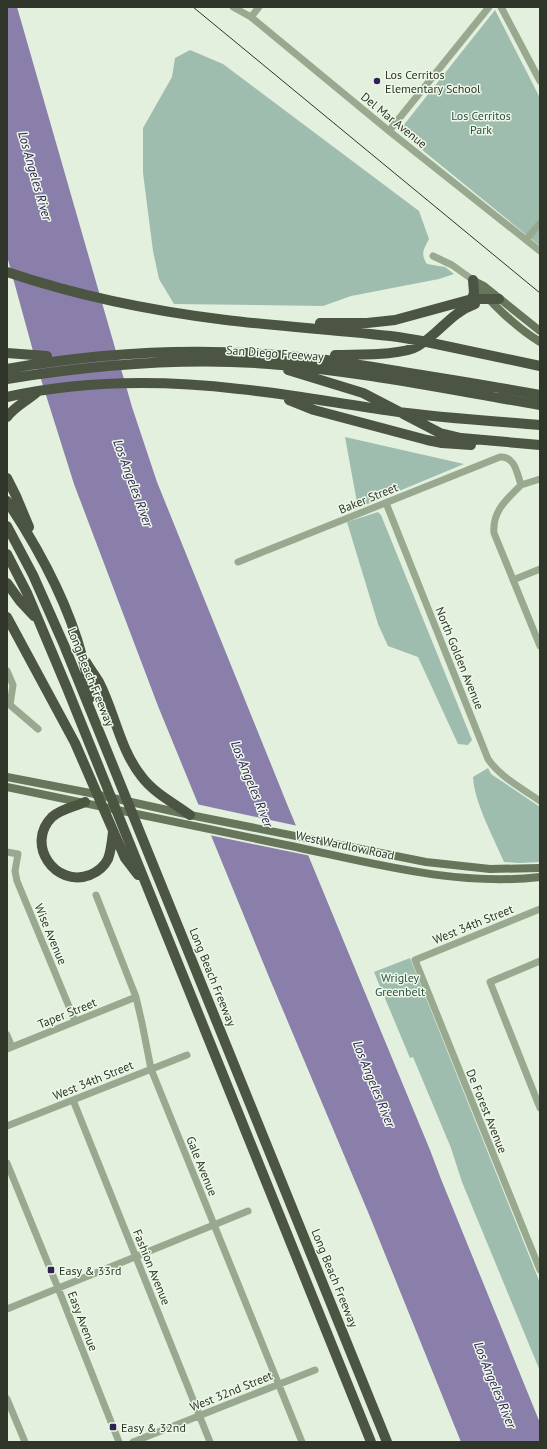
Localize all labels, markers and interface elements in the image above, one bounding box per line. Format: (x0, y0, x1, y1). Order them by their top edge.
place label: Los Cerritos Elementary School (385, 67, 481, 96)
marker: Los Cerritos Elementary School (372, 76, 382, 86)
street label: Del Mar Avenue (358, 89, 430, 151)
park label: Los Cerritos Park (451, 108, 511, 137)
water label: Los Angeles River (14, 130, 56, 223)
street label: San Diego Freeway (226, 342, 325, 364)
water label: Los Angeles River (109, 437, 157, 530)
street label: Baker Street (336, 479, 400, 517)
street label: North Golden Avenue (433, 604, 487, 712)
street label: Long Beach Freeway (64, 626, 118, 729)
water label: Los Angeles River (227, 738, 277, 830)
street label: West Wardlow Road (294, 827, 396, 863)
street label: Wise Avenue (31, 901, 71, 967)
street label: West 34th Street (431, 901, 515, 947)
street label: Long Beach Freeway (186, 926, 240, 1029)
park label: Wrigley Greenbelt (375, 970, 425, 999)
street label: Taper Street (36, 994, 98, 1032)
water label: Los Angeles River (349, 1038, 399, 1130)
street label: West 34th Street (51, 1057, 135, 1103)
street label: De Forest Avenue (463, 1067, 511, 1155)
street label: Gale Avenue (183, 1134, 221, 1198)
street label: Fashion Avenue (130, 1227, 174, 1307)
street label: Long Beach Freeway (308, 1227, 362, 1330)
place label: Easy & 33rd (59, 1263, 121, 1278)
marker: Easy & 33rd (46, 1265, 56, 1275)
street label: Easy Avenue (65, 1289, 101, 1353)
water label: Los Angeles River (470, 1339, 520, 1431)
street label: West 32nd Street (187, 1368, 275, 1414)
place label: Easy & 32nd (121, 1420, 186, 1435)
marker: Easy & 32nd (108, 1422, 118, 1432)

